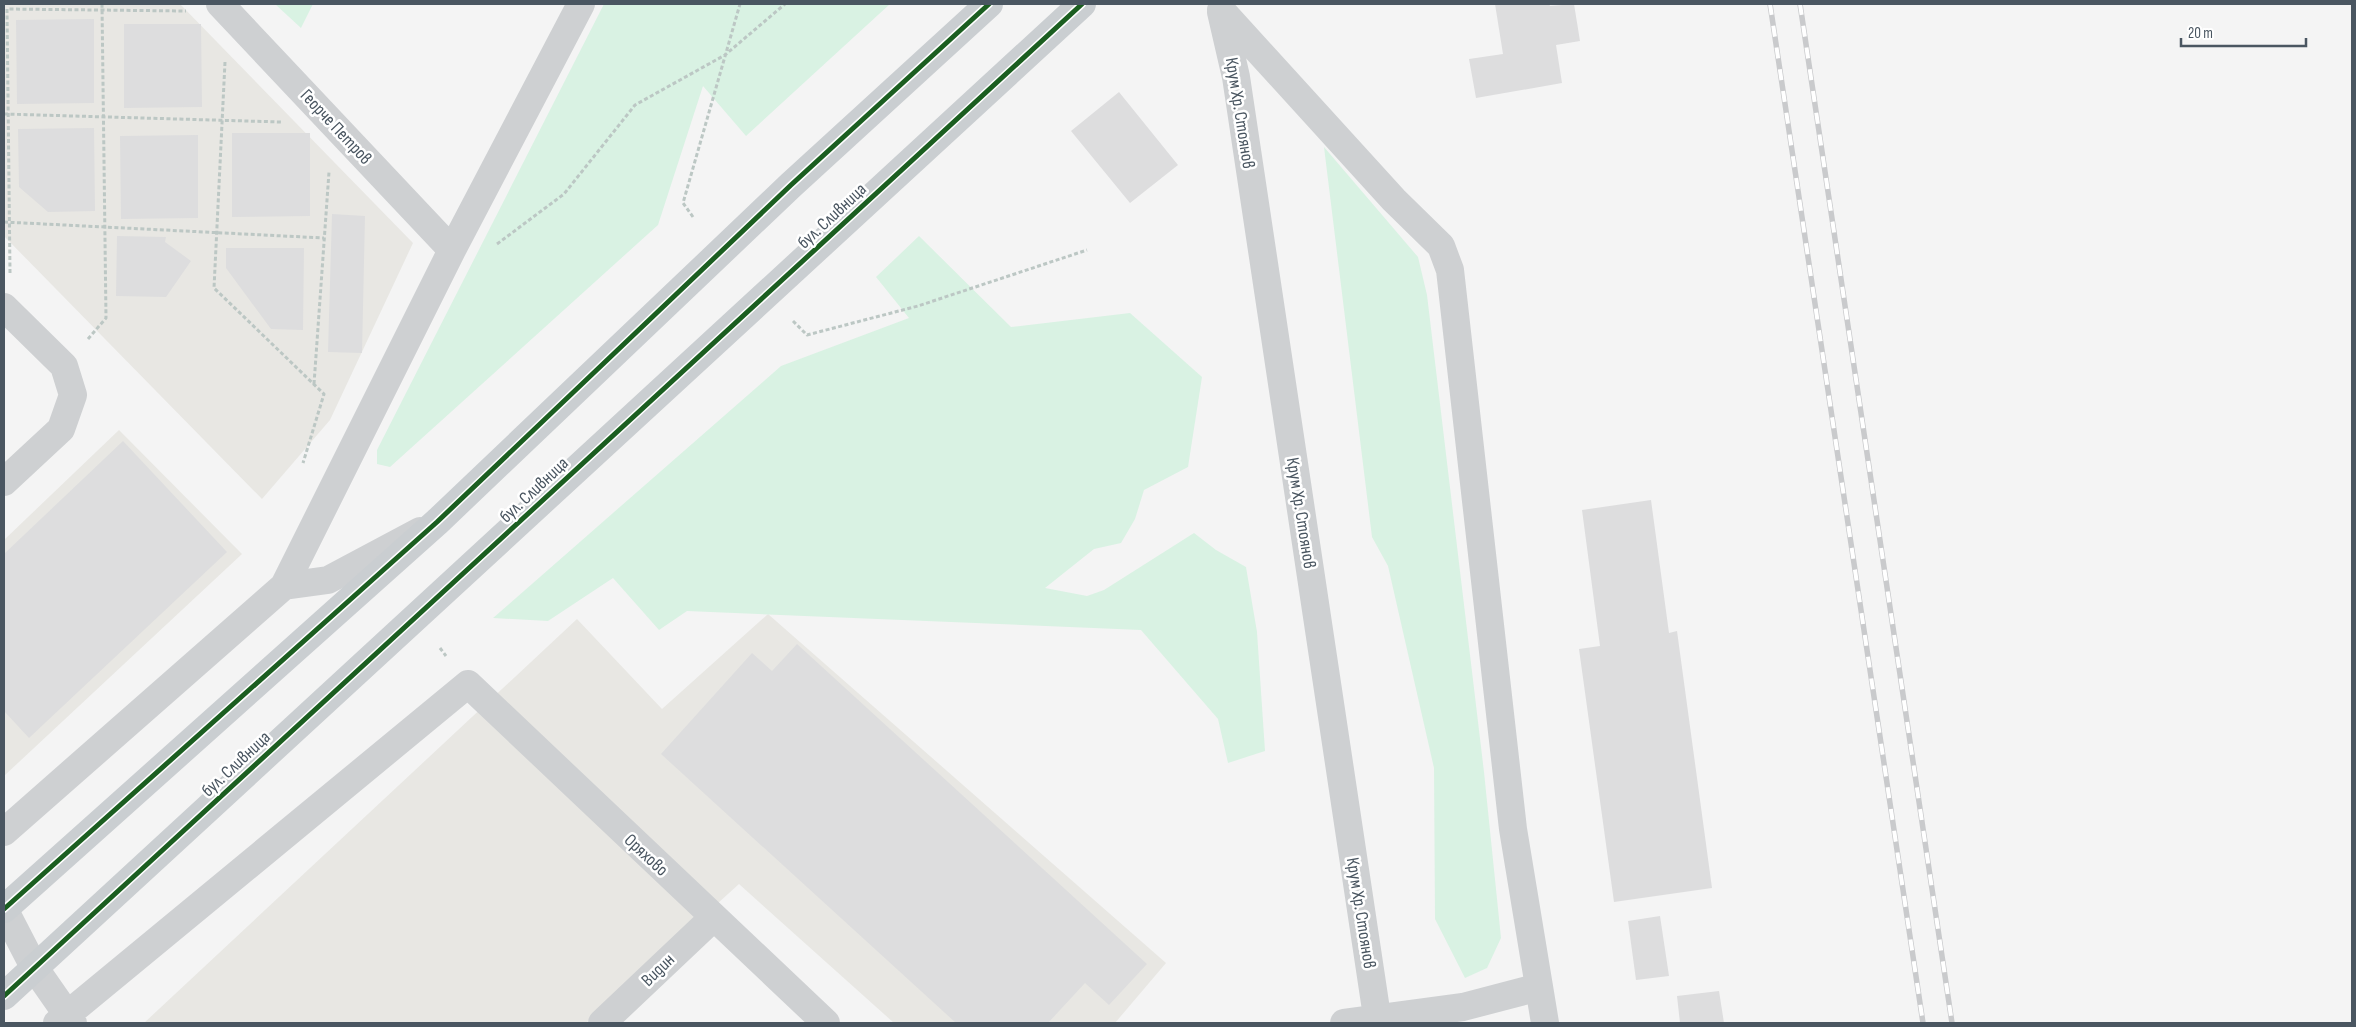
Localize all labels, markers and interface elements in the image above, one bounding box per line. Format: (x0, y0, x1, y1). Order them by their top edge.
scale bar (2181, 15, 2306, 47)
text: 20 m (2188, 24, 2213, 43)
street label: Крум Хр. Стоянов (1221, 56, 1259, 170)
street label: Георче Петров (296, 85, 376, 169)
street label: бул. Сливница (793, 179, 871, 253)
street label: бул. Сливница (495, 453, 573, 527)
street label: Крум Хр. Стоянов (1282, 456, 1320, 570)
street label: бул. Сливница (197, 727, 275, 801)
street label: Оряхово (620, 830, 672, 880)
street label: Крум Хр. Стоянов (1342, 856, 1380, 970)
street label: Видин (637, 949, 679, 991)

